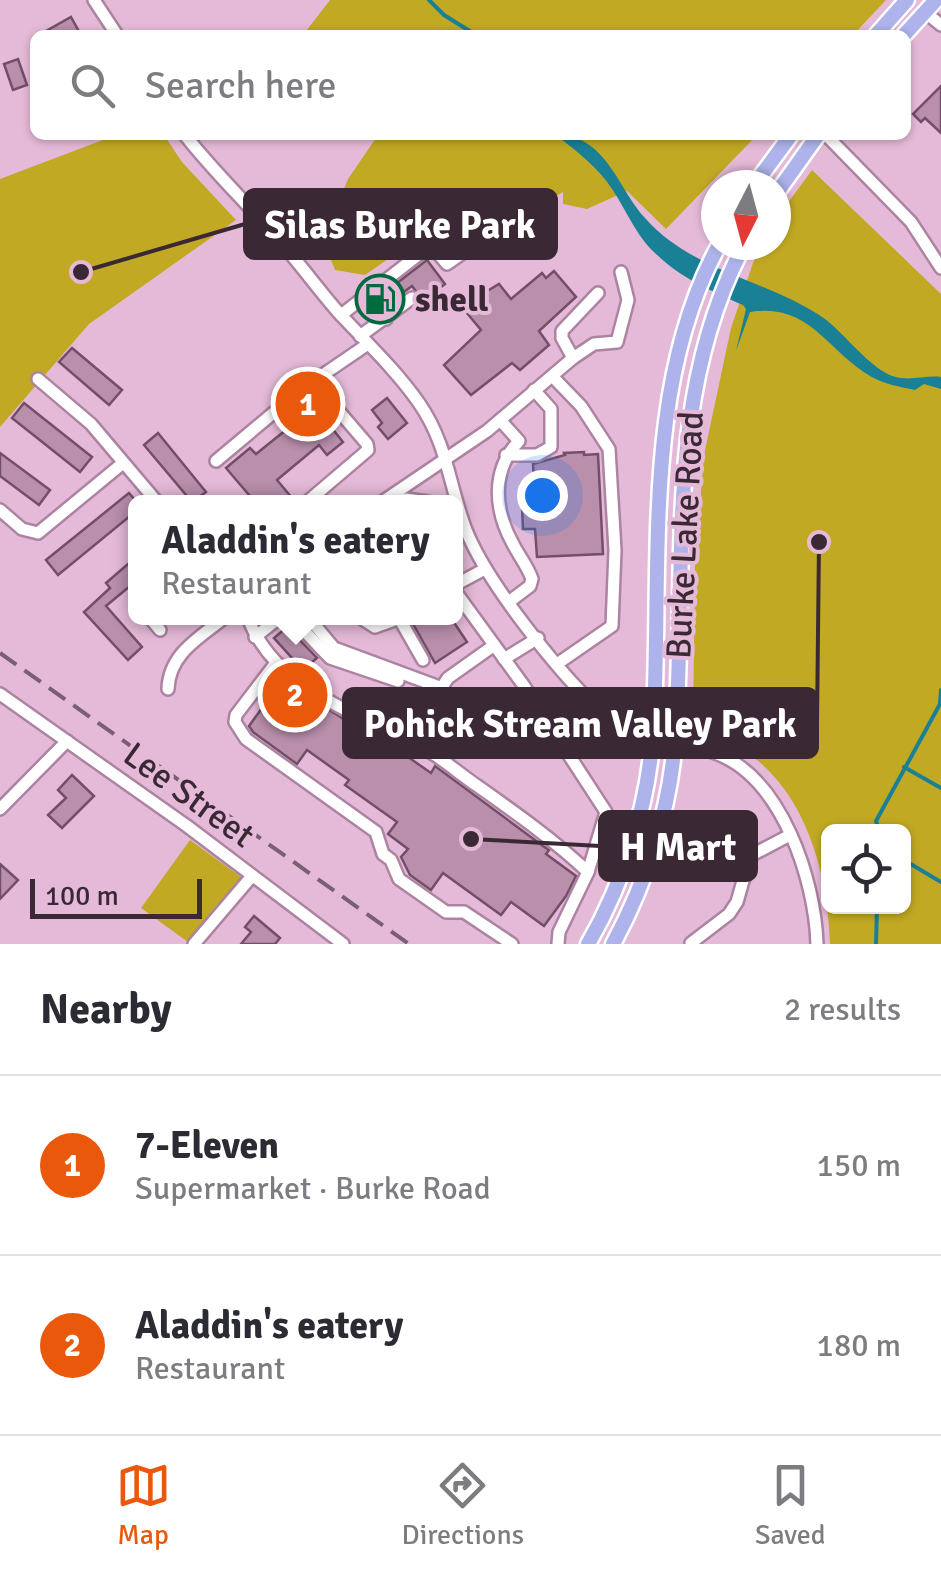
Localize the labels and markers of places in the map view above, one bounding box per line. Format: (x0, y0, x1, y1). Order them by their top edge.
callout: Silas Burke Park (245, 190, 556, 258)
fuel station icon: shell (354, 273, 406, 325)
place label: shell (415, 278, 488, 321)
pin: 1 (276, 366, 340, 442)
pin: 2 (262, 658, 328, 732)
callout: Pohick Stream Valley Park (344, 689, 817, 757)
callout: H Mart (600, 812, 756, 880)

